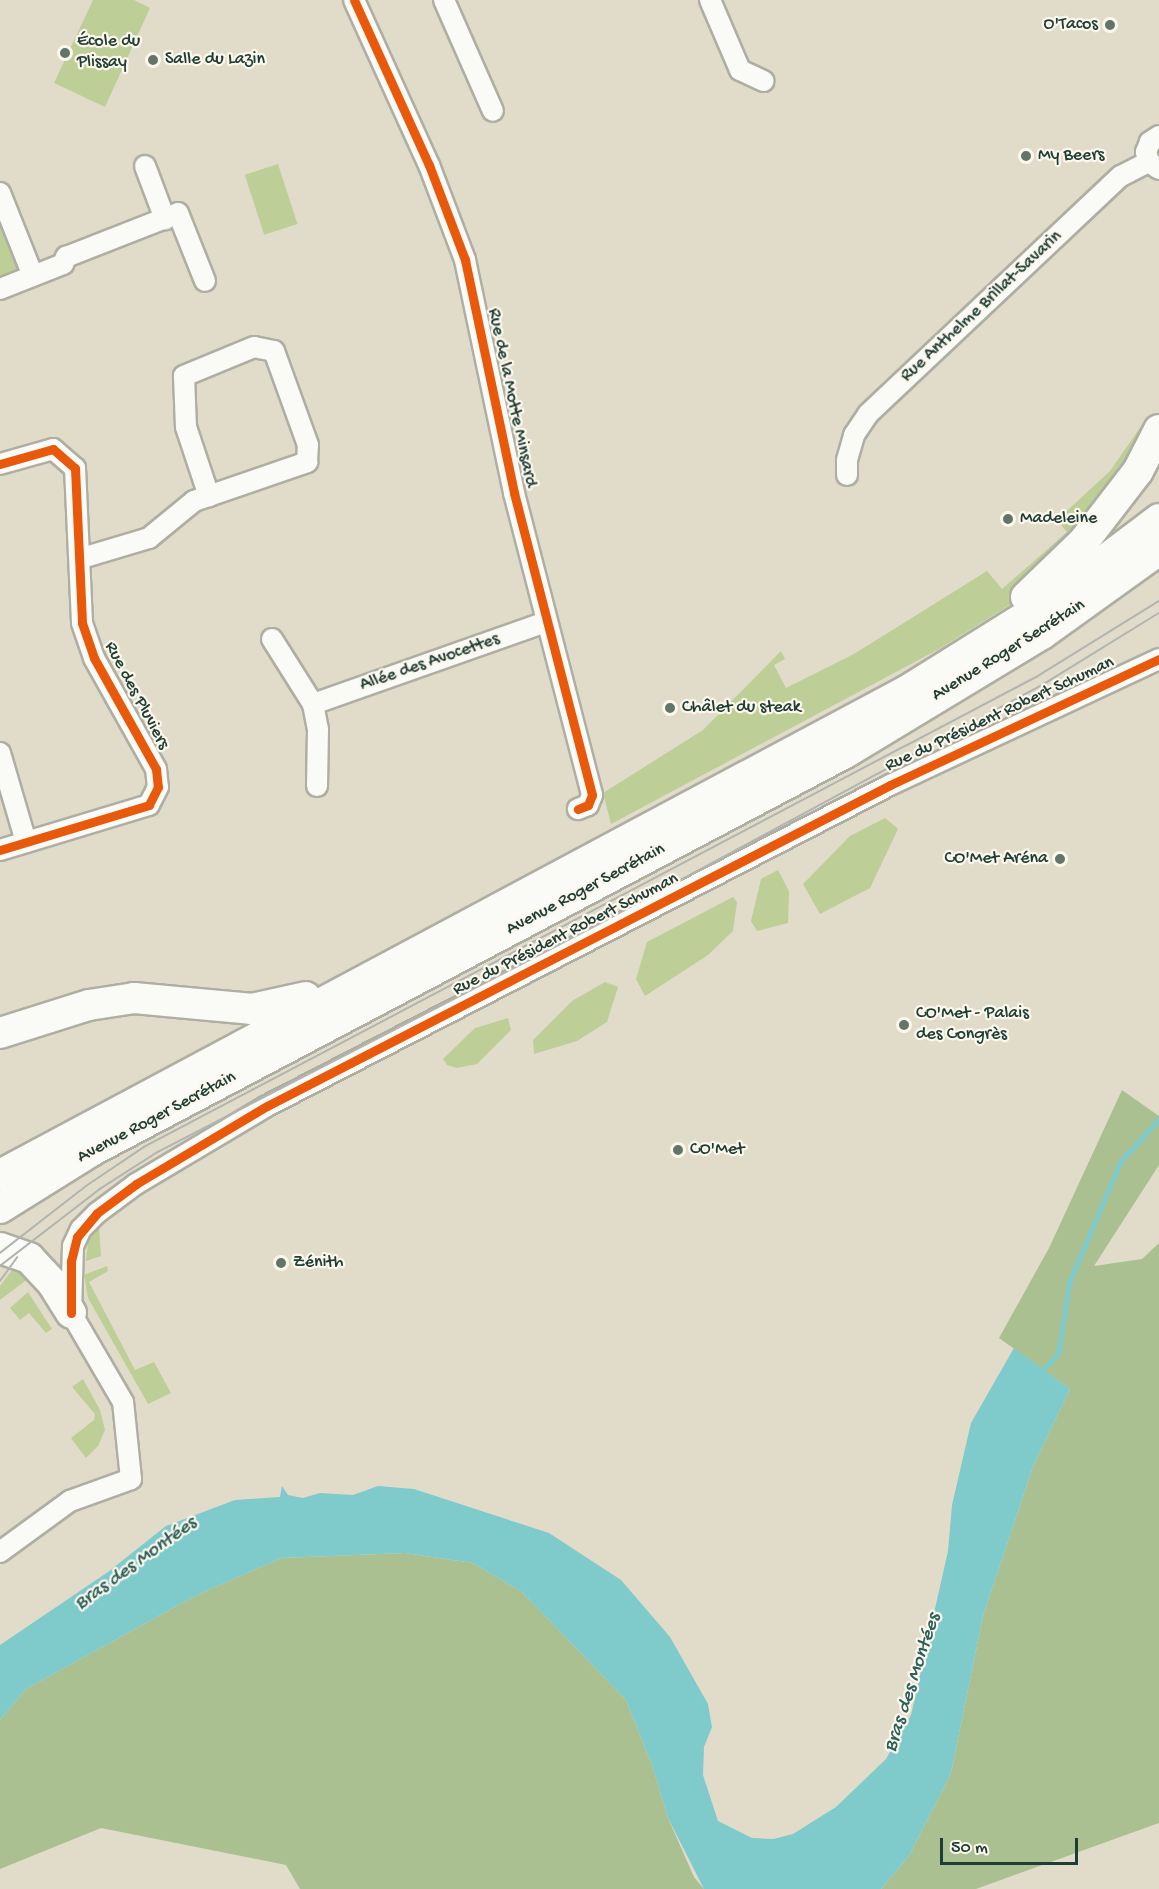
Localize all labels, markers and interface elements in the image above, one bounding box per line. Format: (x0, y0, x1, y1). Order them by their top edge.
place label: O'Tacos (1044, 14, 1098, 36)
marker: O'Tacos (1103, 18, 1117, 32)
place label: École du Plissay (77, 32, 140, 74)
marker: École du Plissay (58, 46, 72, 60)
place label: Salle du Lazin (165, 49, 265, 71)
marker: Salle du Lazin (146, 53, 160, 67)
place label: My Beers (1038, 145, 1104, 167)
marker: My Beers (1019, 149, 1033, 163)
street label: Rue Anthelme Brillat-Savarin (897, 227, 1067, 387)
street label: Rue de la Motte Minsard (481, 307, 541, 489)
place label: Madeleine (1020, 508, 1097, 530)
marker: Madeleine (1001, 512, 1015, 526)
street label: Avenue Roger Secrétain (928, 595, 1090, 707)
street label: Allée des Avocettes (357, 629, 503, 697)
street label: Rue des Pluviers (99, 639, 173, 753)
street label: Rue du Président Robert Schuman (882, 652, 1118, 778)
place label: Châlet du steak (682, 697, 801, 719)
marker: Châlet du steak (663, 701, 677, 715)
street label: Avenue Roger Secrétain (503, 839, 669, 941)
place label: CO'Met Aréna (945, 848, 1048, 870)
marker: CO'Met Aréna (1053, 852, 1067, 866)
street label: Rue du Président Robert Schuman (450, 869, 682, 1001)
place label: CO'Met - Palais des Congrès (916, 1004, 1029, 1046)
marker: CO'Met - Palais des Congrès (897, 1018, 911, 1032)
street label: Avenue Roger Secrétain (74, 1067, 240, 1169)
place label: CO'Met (690, 1139, 744, 1161)
marker: CO'Met (671, 1143, 685, 1157)
place label: Zénith (293, 1252, 343, 1274)
marker: Zénith (274, 1256, 288, 1270)
water label: Bras des Montées (70, 1512, 202, 1616)
water label: Bras des Montées (879, 1611, 947, 1755)
scale bar (943, 1826, 1081, 1864)
text: 50 m (951, 1838, 988, 1859)

